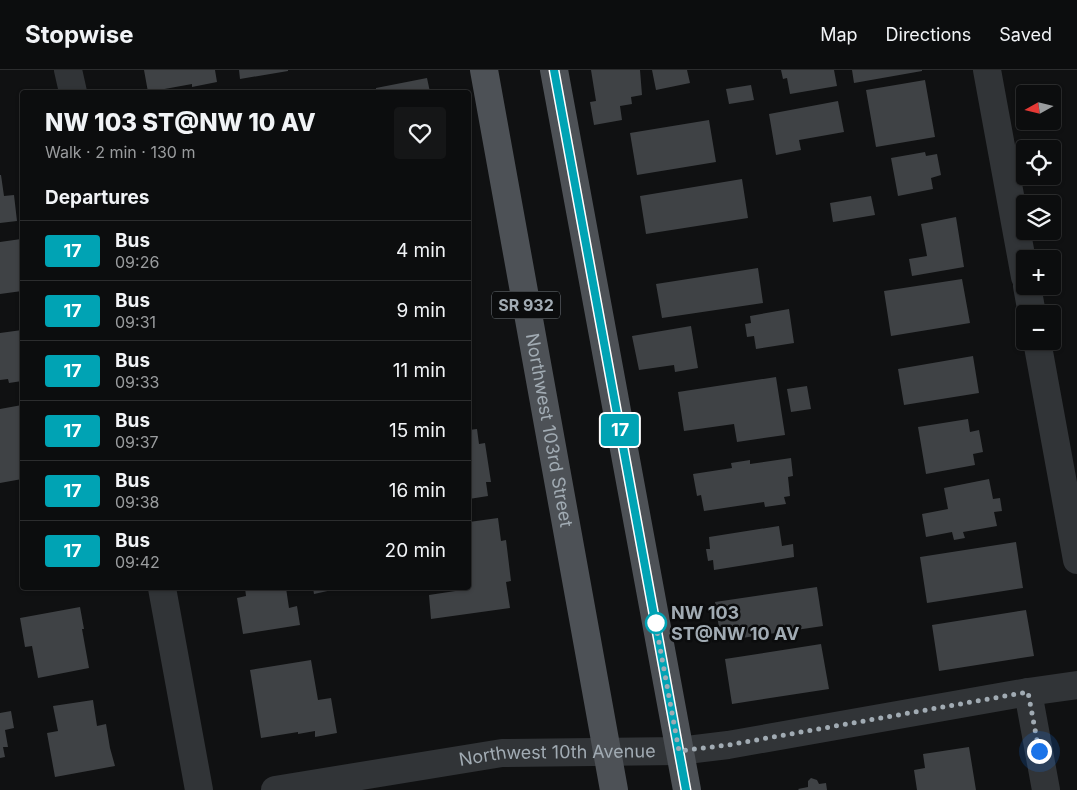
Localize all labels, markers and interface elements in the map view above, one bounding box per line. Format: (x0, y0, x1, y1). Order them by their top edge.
text: Stopwise (25, 20, 133, 49)
text: Map (820, 24, 858, 45)
text: Directions (886, 24, 971, 45)
text: Saved (999, 24, 1052, 45)
north arrow (1016, 85, 1061, 130)
map controls (1016, 85, 1061, 350)
button: heart (394, 107, 446, 159)
text: NW 103 ST@NW 10 AV (45, 108, 316, 137)
button: locate (1016, 140, 1061, 185)
text: Walk · 2 min · 130 m (45, 142, 195, 162)
text: Departures (45, 186, 149, 209)
button: layers (1016, 195, 1061, 240)
text: Bus (115, 229, 150, 252)
text: 4 min (396, 239, 446, 262)
text: 17 (63, 240, 82, 261)
button: + (1016, 250, 1061, 295)
text: 09:26 (115, 252, 159, 272)
text: Bus (115, 289, 150, 312)
road number: SR 932 (492, 292, 560, 318)
text: 9 min (396, 299, 446, 322)
text: 17 (63, 300, 82, 321)
button: − (1016, 305, 1061, 350)
text: 09:31 (115, 312, 156, 332)
street label: Northwest 103rd Street (522, 332, 577, 529)
text: Bus (115, 349, 150, 372)
text: 11 min (393, 359, 446, 382)
text: 17 (63, 360, 82, 381)
text: 09:33 (115, 372, 159, 392)
text: Bus (115, 409, 150, 432)
line badge: 17 (598, 414, 642, 446)
text: 15 min (389, 419, 446, 442)
text: 17 (611, 419, 629, 440)
text: 17 (63, 420, 82, 441)
text: 09:37 (115, 432, 159, 452)
text: Bus (115, 469, 150, 492)
text: 16 min (389, 479, 446, 502)
text: 17 (63, 480, 82, 501)
text: 09:38 (115, 492, 159, 512)
text: Bus (115, 529, 150, 552)
text: 20 min (385, 539, 446, 562)
text: 17 (63, 540, 82, 561)
text: 09:42 (115, 552, 160, 572)
place label: NW 103 ST@NW 10 AV (671, 602, 799, 644)
marker: NW 103 ST@NW 10 AV (645, 612, 667, 634)
your location (1027, 739, 1052, 764)
street label: Northwest 10th Avenue (457, 740, 656, 770)

